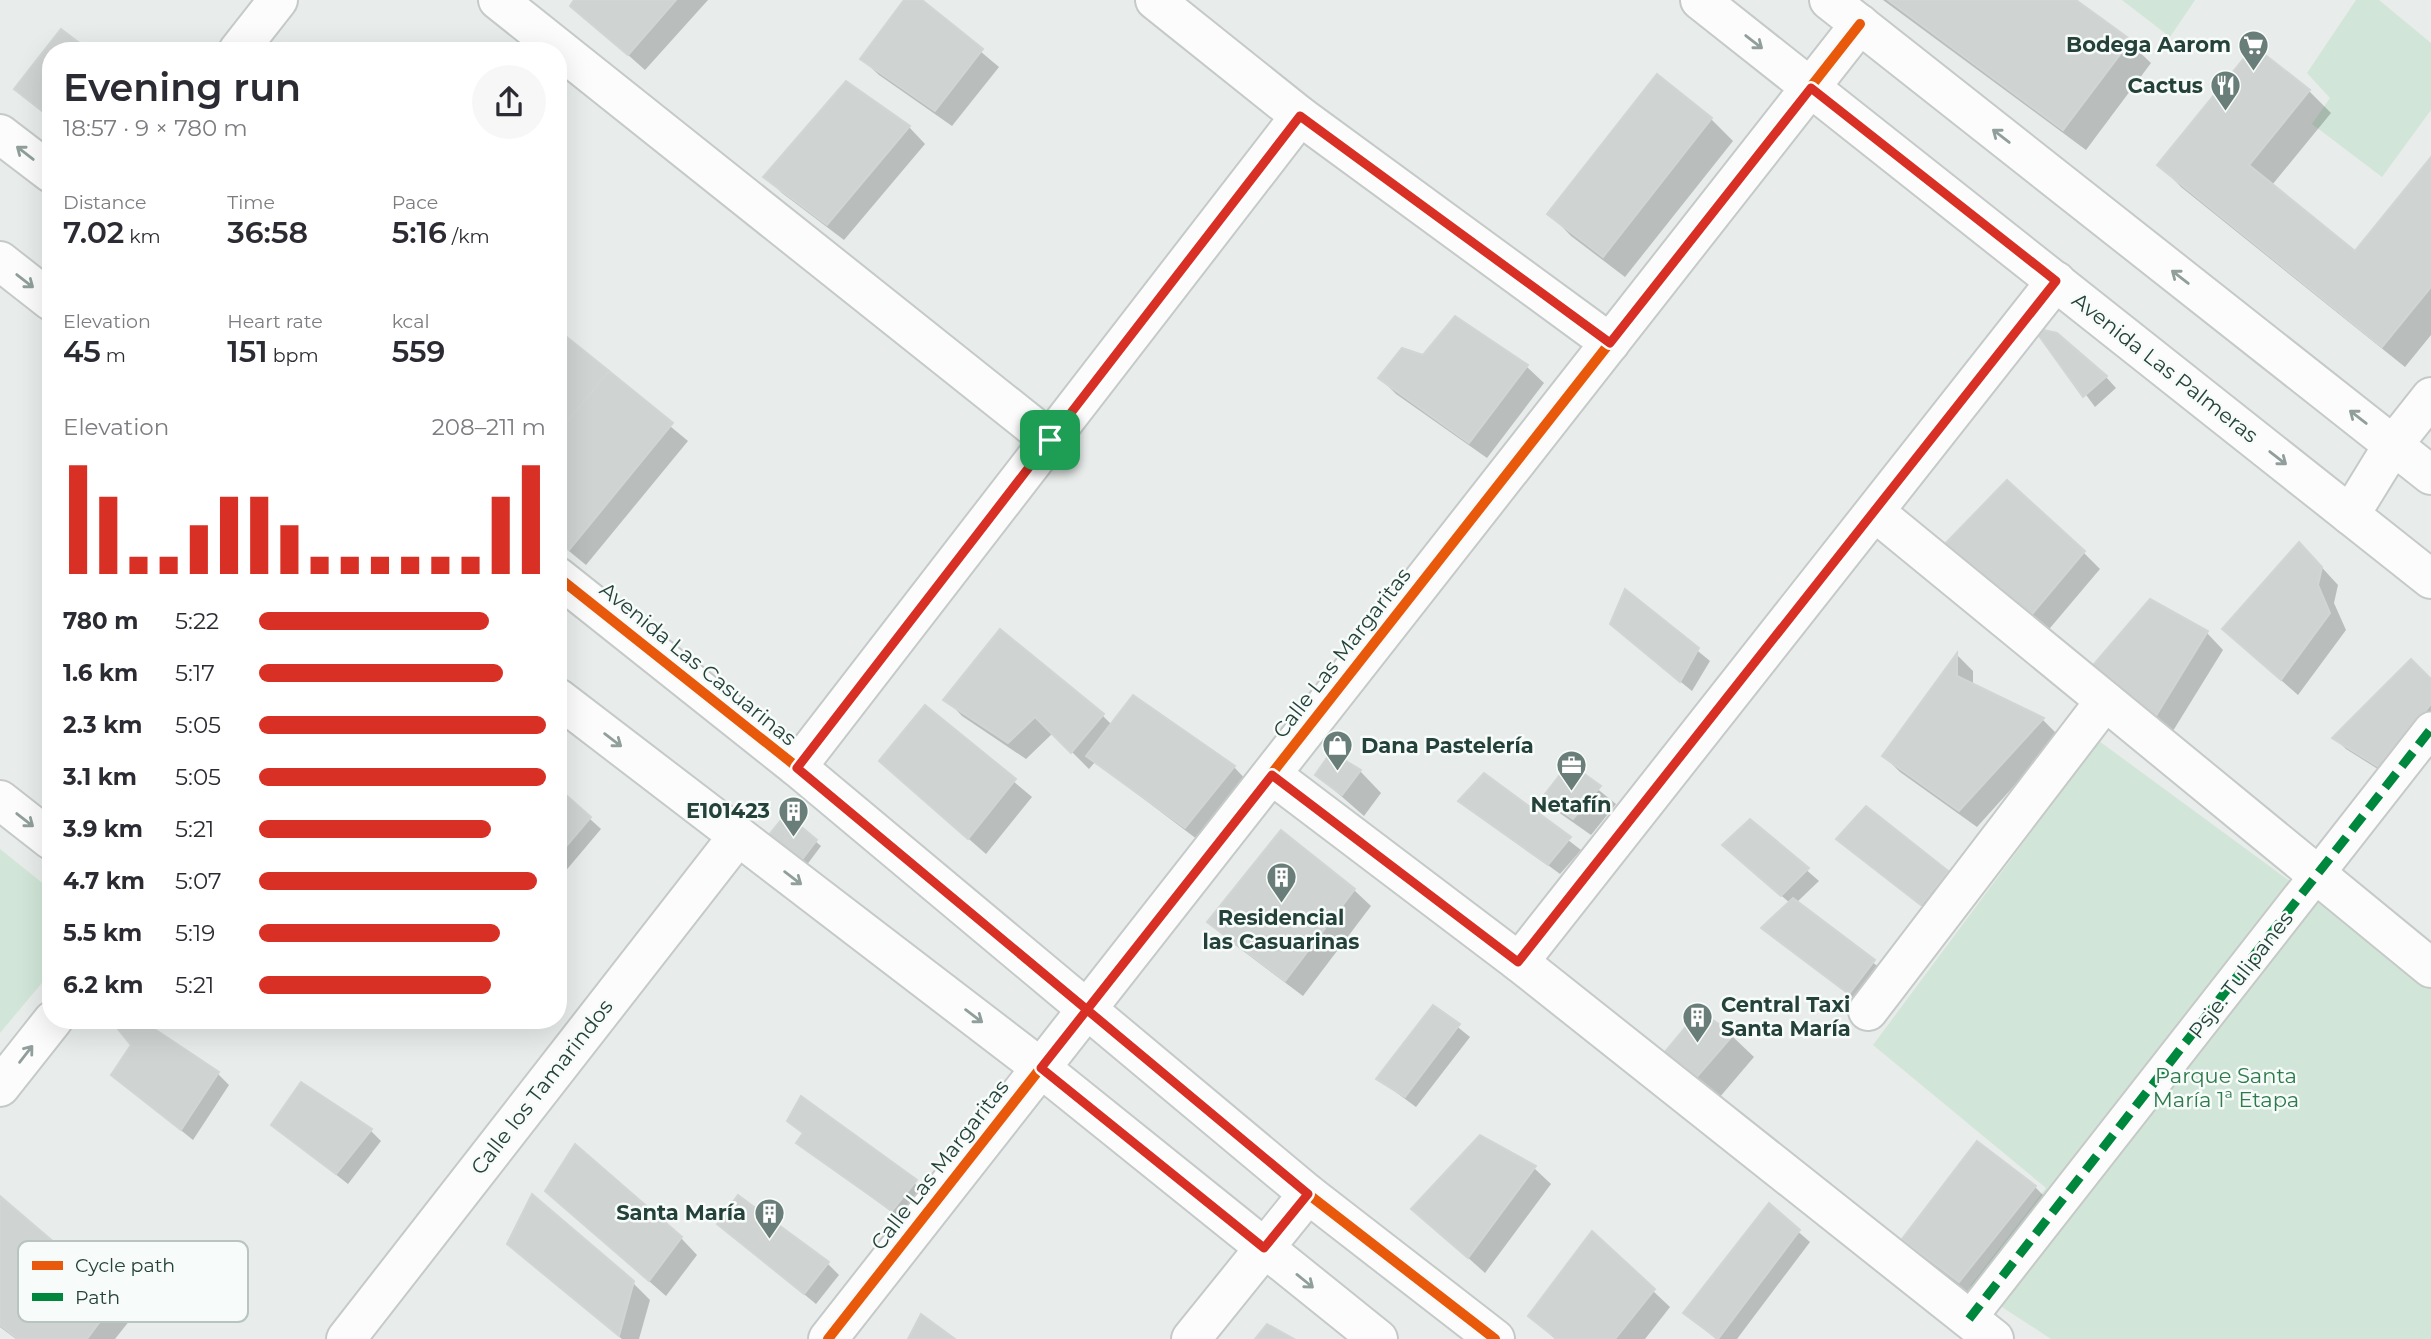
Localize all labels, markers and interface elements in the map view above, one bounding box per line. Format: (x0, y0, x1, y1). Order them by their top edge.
supermarket icon: Bodega Aarom (2237, 28, 2271, 72)
place label: Bodega Aarom (2066, 32, 2231, 57)
one-way arrow (1744, 35, 1763, 50)
text: Evening run (63, 64, 301, 111)
button: share (472, 65, 546, 139)
restaurant icon: Cactus (2209, 69, 2243, 113)
place label: Cactus (2128, 73, 2203, 98)
text: 18:57 · 9 × 780 m (63, 114, 248, 142)
one-way arrow (1992, 128, 2011, 143)
one-way arrow (17, 146, 35, 161)
text: Distance (63, 191, 146, 214)
text: Time (227, 191, 275, 214)
text: Pace (392, 191, 438, 214)
text: 7.02 (63, 214, 124, 251)
text: 36:58 (227, 214, 308, 251)
text: 5:16 (392, 214, 447, 251)
text: km (124, 225, 161, 248)
text: /km (447, 225, 490, 248)
one-way arrow (2171, 269, 2189, 284)
one-way arrow (16, 274, 34, 289)
street label: Avenida Las Palmeras (2067, 287, 2263, 448)
text: Elevation (63, 310, 151, 333)
text: Heart rate (227, 310, 323, 333)
text: kcal (392, 310, 430, 333)
text: 45 (63, 333, 101, 370)
text: 151 (227, 333, 268, 370)
text: 559 (392, 333, 445, 370)
text: m (101, 344, 126, 367)
text: bpm (268, 344, 319, 367)
pin (1020, 410, 1080, 470)
one-way arrow (2350, 410, 2368, 425)
text: Elevation (63, 413, 169, 441)
text: 208–211 m (432, 413, 546, 441)
icon: arrive (1031, 421, 1069, 459)
one-way arrow (2268, 450, 2286, 465)
street label: Calle Las Margaritas (1267, 563, 1416, 743)
street label: Avenida Las Casuarinas (595, 577, 802, 751)
text: 780 m (63, 607, 138, 635)
text: 5:22 (175, 607, 219, 635)
text: 1.6 km (63, 659, 138, 687)
text: 5:17 (175, 659, 215, 687)
text: 2.3 km (63, 711, 142, 739)
text: 5:05 (175, 711, 221, 739)
shop icon: Dana Pastelería (1321, 729, 1355, 773)
one-way arrow (603, 732, 621, 747)
place label: Dana Pastelería (1361, 733, 1534, 758)
office icon: Netafín (1554, 748, 1588, 792)
text: 3.1 km (63, 763, 137, 791)
text: 5:05 (175, 763, 221, 791)
place label: Netafín (1531, 792, 1611, 817)
building icon: E101423 (776, 794, 810, 838)
place label: E101423 (686, 798, 770, 823)
one-way arrow (16, 812, 34, 827)
text: 3.9 km (63, 815, 143, 843)
text: 5:21 (175, 815, 214, 843)
building icon: Residencial las Casuarinas (1264, 861, 1298, 905)
text: 4.7 km (63, 867, 145, 895)
text: 5:07 (175, 867, 222, 895)
one-way arrow (784, 870, 802, 885)
place label: Residencial las Casuarinas (1203, 905, 1359, 954)
street label: Psje. Tulipanes (2183, 906, 2298, 1043)
text: 5.5 km (63, 919, 142, 947)
text: 5:19 (175, 919, 215, 947)
text: 6.2 km (63, 971, 143, 999)
text: 5:21 (175, 971, 214, 999)
place label: Central Taxi Santa María (1721, 992, 1851, 1041)
street label: Calle los Tamarindos (465, 994, 618, 1179)
building icon: Central Taxi Santa María (1681, 1000, 1715, 1044)
one-way arrow (964, 1009, 983, 1024)
one-way arrow (19, 1045, 34, 1063)
park label: Parque Santa María 1ª Etapa (2153, 1063, 2299, 1112)
street label: Calle Las Margaritas (865, 1075, 1014, 1255)
building icon: Santa María (752, 1196, 786, 1240)
place label: Santa María (616, 1200, 746, 1225)
legend (18, 1241, 248, 1322)
text: Cycle path (75, 1254, 175, 1277)
one-way arrow (1295, 1273, 1313, 1288)
text: Path (75, 1286, 120, 1309)

